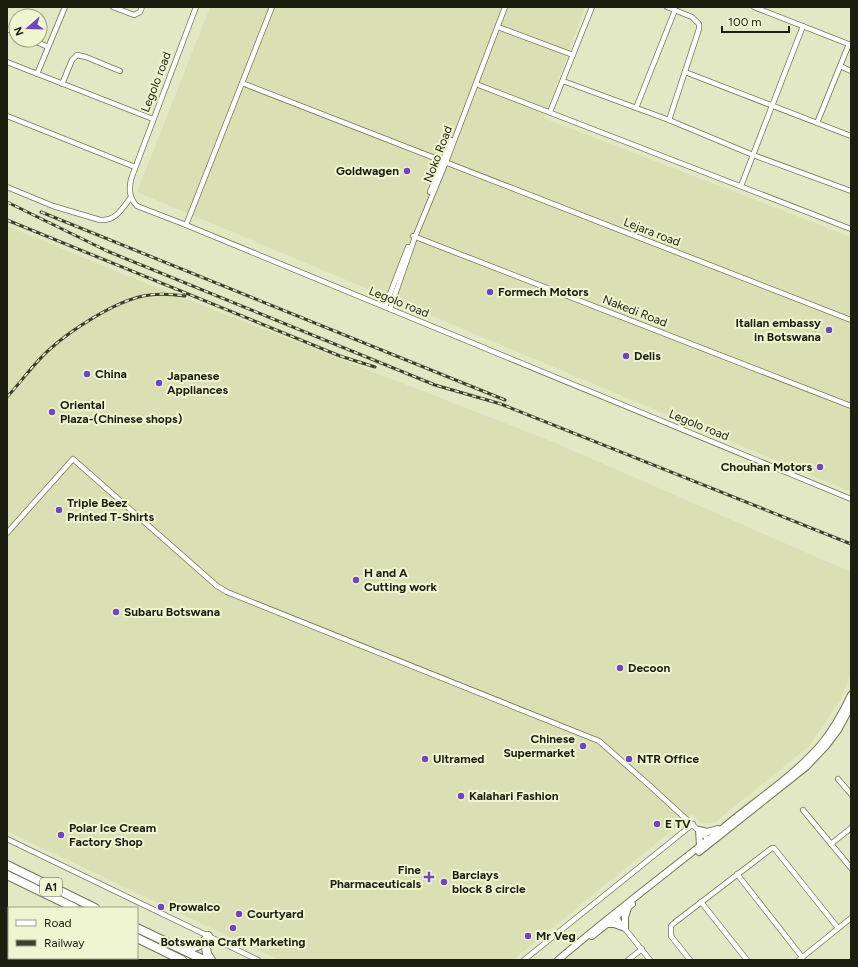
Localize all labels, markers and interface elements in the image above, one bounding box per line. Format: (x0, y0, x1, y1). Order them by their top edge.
north arrow (8, 8, 48, 48)
scale bar (722, 8, 789, 34)
text: 100 m (728, 15, 762, 29)
text: N (12, 25, 27, 37)
street label: Legolo road (138, 50, 174, 114)
street label: Noko Road (421, 124, 455, 184)
place label: Goldwagen (336, 164, 399, 178)
marker: Goldwagen (402, 166, 412, 176)
street label: Lejara road (622, 215, 682, 249)
street label: Legolo road (367, 284, 431, 320)
place label: Formech Motors (498, 285, 589, 299)
marker: Formech Motors (485, 287, 495, 297)
street label: Nakedi Road (601, 292, 669, 330)
place label: Italian embassy in Botswana (736, 316, 821, 344)
marker: Italian embassy in Botswana (824, 325, 834, 335)
place label: Delis (634, 349, 661, 363)
marker: Delis (621, 351, 631, 361)
place label: China (95, 367, 127, 381)
marker: China (82, 369, 92, 379)
place label: Japanese Appliances (167, 369, 229, 397)
marker: Japanese Appliances (154, 378, 164, 388)
place label: Oriental Plaza-(Chinese shops) (60, 398, 183, 426)
marker: Oriental Plaza-(Chinese shops) (47, 407, 57, 417)
street label: Legolo road (667, 407, 731, 443)
place label: Chouhan Motors (721, 460, 812, 474)
marker: Chouhan Motors (815, 462, 825, 472)
place label: Triple Beez Printed T-Shirts (67, 496, 155, 524)
marker: Triple Beez Printed T-Shirts (54, 505, 64, 515)
place label: H and A Cutting work (364, 566, 438, 594)
marker: H and A Cutting work (351, 575, 361, 585)
place label: Subaru Botswana (124, 605, 220, 619)
marker: Subaru Botswana (111, 607, 121, 617)
place label: Decoon (628, 661, 671, 675)
marker: Decoon (615, 663, 625, 673)
place label: Chinese Supermarket (503, 732, 575, 760)
marker: Chinese Supermarket (578, 741, 588, 751)
place label: Ultramed (433, 752, 484, 766)
place label: NTR Office (637, 752, 699, 766)
marker: Ultramed (420, 754, 430, 764)
marker: NTR Office (624, 754, 634, 764)
place label: Kalahari Fashion (469, 789, 559, 803)
marker: Kalahari Fashion (456, 791, 466, 801)
place label: E TV (665, 817, 691, 831)
marker: E TV (652, 819, 662, 829)
place label: Polar Ice Cream Factory Shop (69, 821, 156, 849)
marker: Polar Ice Cream Factory Shop (56, 830, 66, 840)
place label: Fine Pharmaceuticals (330, 863, 421, 891)
place label: Barclays block 8 circle (452, 868, 526, 896)
marker: Fine Pharmaceuticals (424, 872, 434, 882)
marker: Barclays block 8 circle (439, 877, 449, 887)
road number: A1 (40, 878, 62, 896)
place label: Prowalco (169, 900, 220, 914)
marker: Prowalco (156, 902, 166, 912)
legend (8, 907, 138, 959)
place label: Courtyard (247, 907, 304, 921)
marker: Courtyard (234, 909, 244, 919)
text: Road (44, 916, 72, 930)
marker: Botswana Craft Marketing (228, 923, 238, 933)
place label: Mr Veg (536, 929, 576, 943)
marker: Mr Veg (523, 931, 533, 941)
place label: Botswana Craft Marketing (160, 935, 306, 949)
text: Railway (44, 936, 85, 950)

